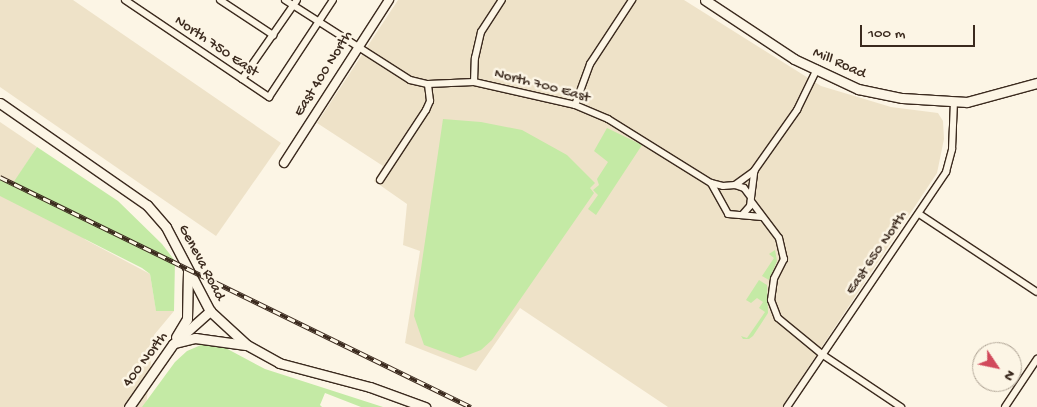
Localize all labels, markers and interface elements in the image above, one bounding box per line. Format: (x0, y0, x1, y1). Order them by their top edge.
street label: North 750 East (170, 12, 262, 82)
scale bar (862, 15, 977, 47)
text: 100 m (868, 25, 905, 43)
street label: East 400 North (291, 28, 357, 120)
street label: Mill Road (809, 44, 869, 84)
street label: North 700 East (492, 65, 592, 107)
street label: East 650 North (842, 208, 912, 298)
street label: Geneva Road (173, 222, 229, 304)
street label: 400 North (119, 329, 173, 391)
north arrow (972, 342, 1022, 392)
text: N (999, 367, 1019, 384)

